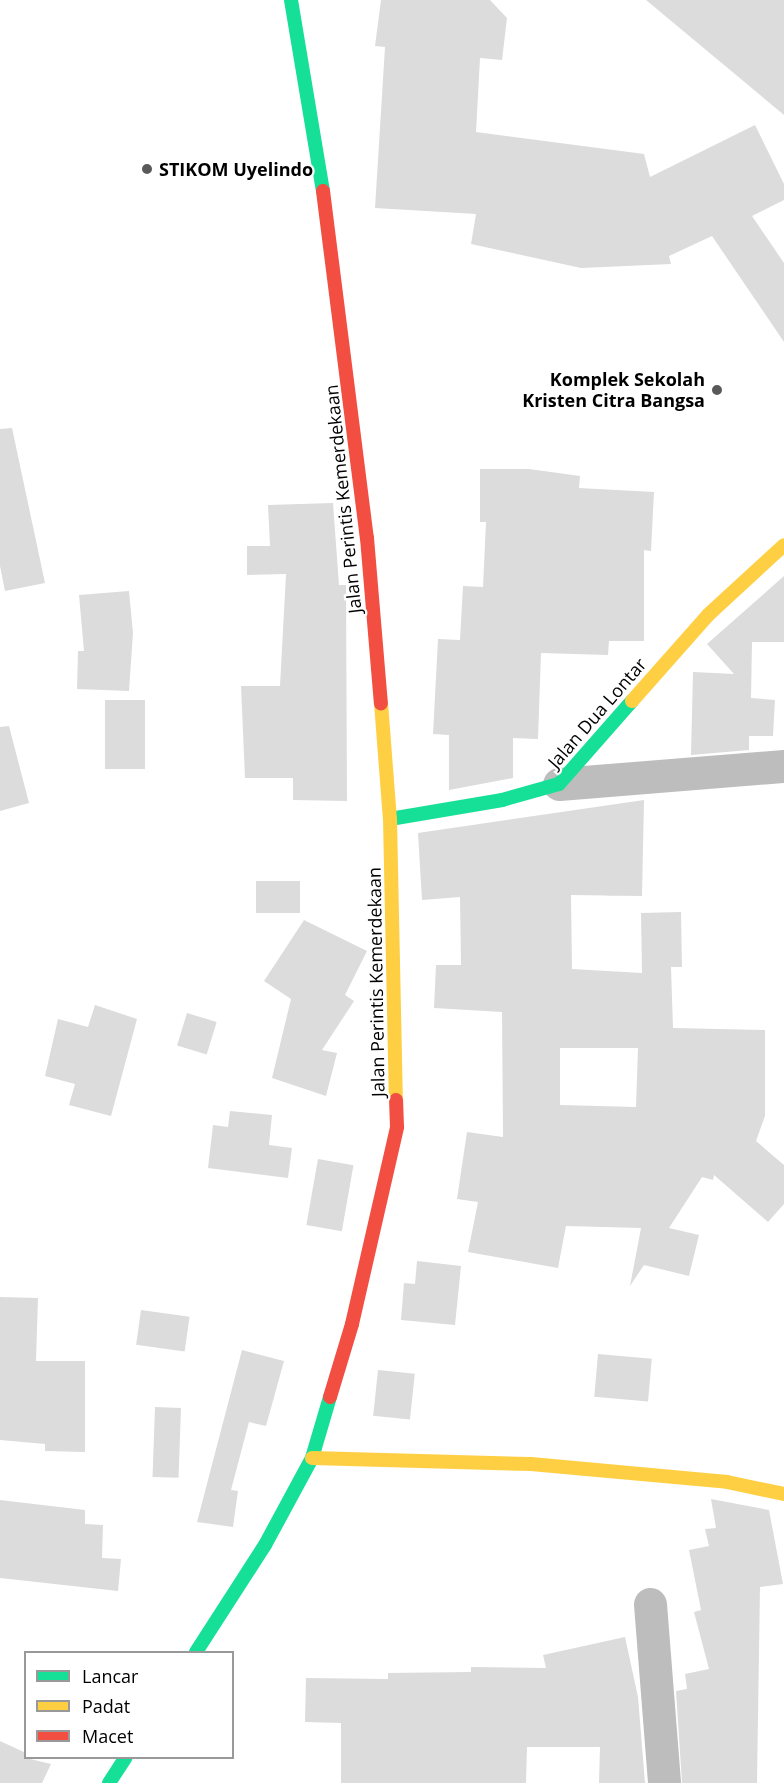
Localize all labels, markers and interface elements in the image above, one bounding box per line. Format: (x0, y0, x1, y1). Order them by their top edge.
place label: STIKOM Uyelindo (159, 158, 313, 180)
marker: STIKOM Uyelindo (140, 162, 154, 176)
place label: Komplek Sekolah Kristen Citra Bangsa (522, 369, 705, 412)
street label: Jalan Perintis Kemerdekaan (320, 383, 366, 615)
marker: Komplek Sekolah Kristen Citra Bangsa (710, 383, 724, 397)
street label: Jalan Dua Lontar (543, 653, 651, 773)
street label: Jalan Perintis Kemerdekaan (363, 867, 389, 1097)
legend (24, 1651, 234, 1759)
text: Lancar (82, 1664, 138, 1688)
text: Padat (82, 1694, 130, 1718)
text: Macet (82, 1724, 133, 1748)

